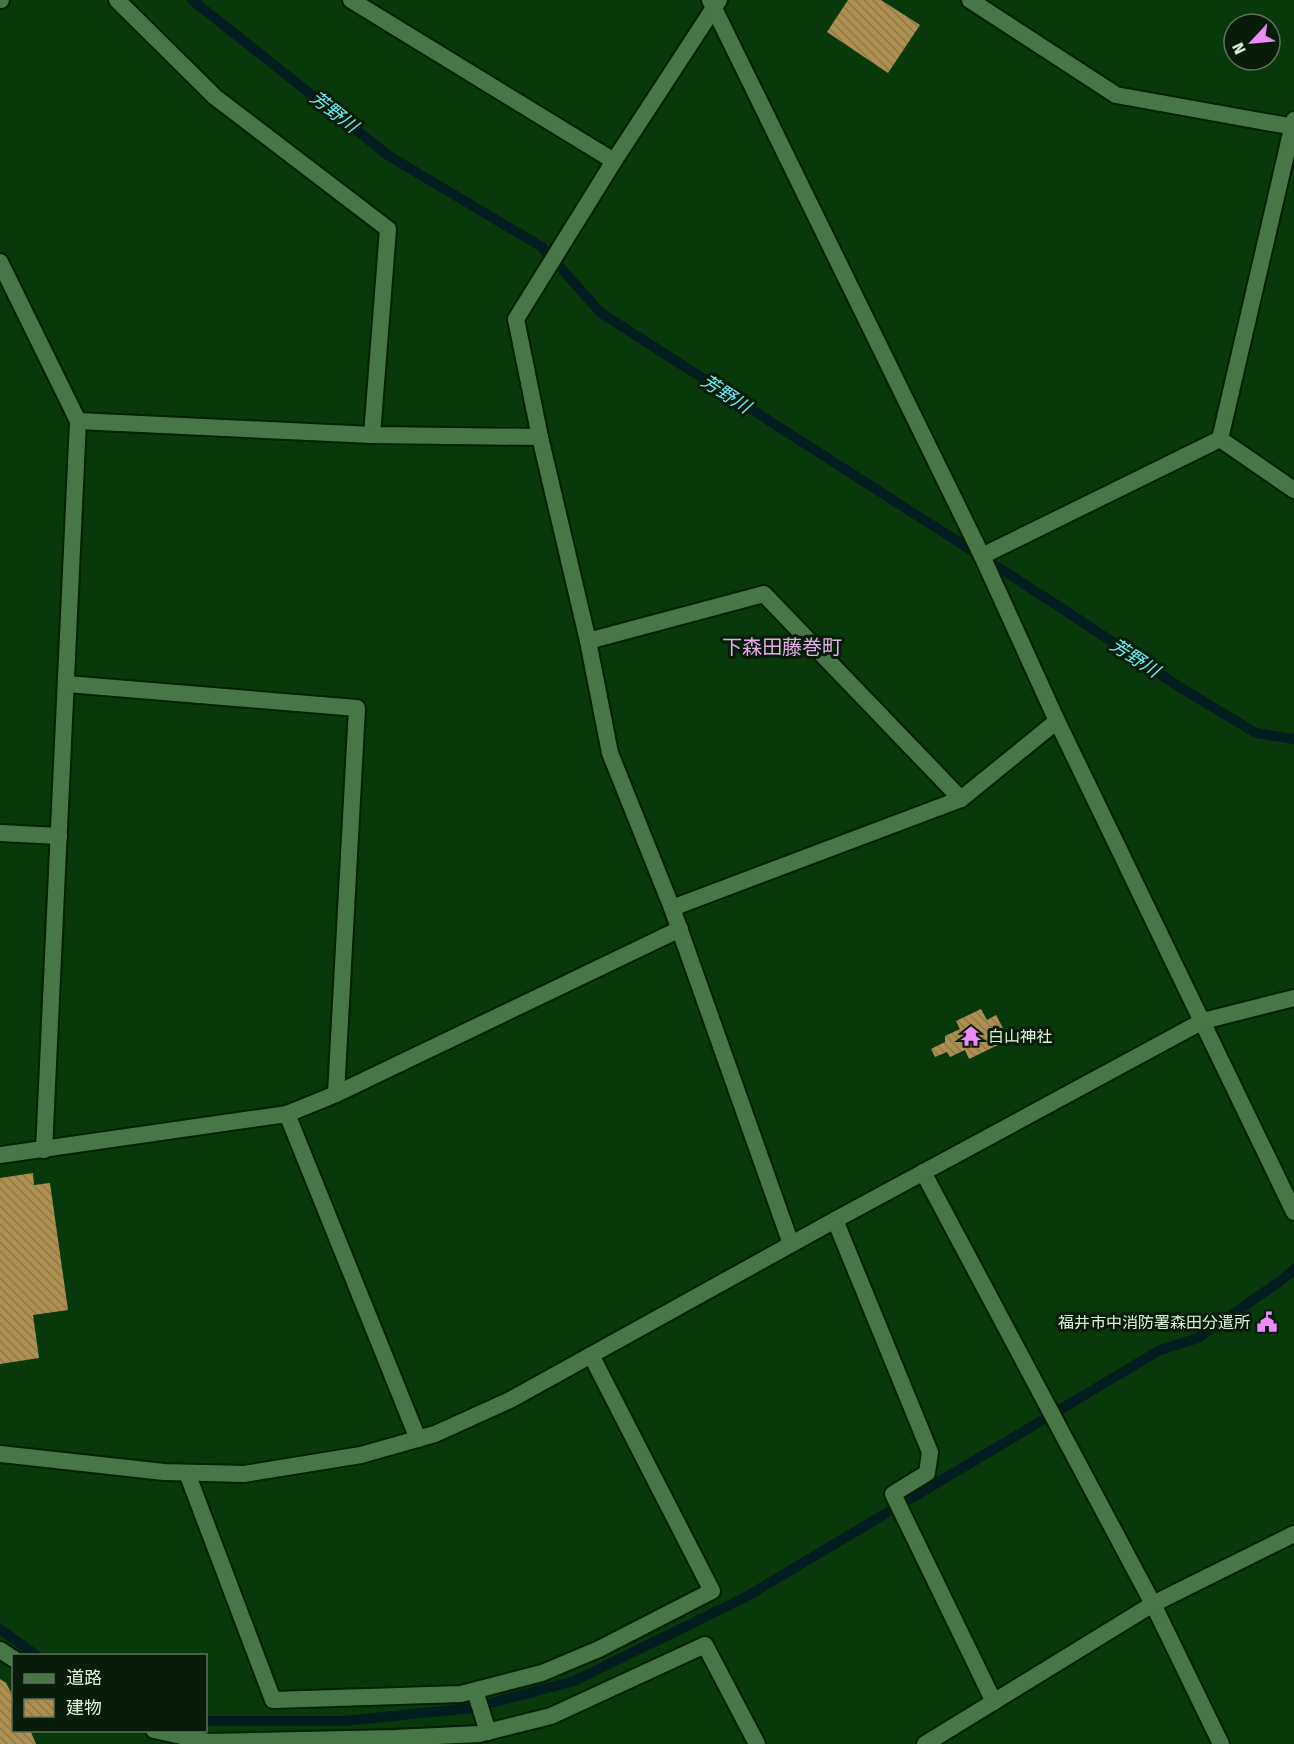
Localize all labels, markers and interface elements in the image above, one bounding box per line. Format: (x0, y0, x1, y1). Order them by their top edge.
north arrow (1222, 12, 1282, 72)
text: N (1228, 39, 1250, 57)
water label: 芳野川 (306, 87, 364, 139)
water label: 芳野川 (697, 370, 756, 419)
water label: 芳野川 (1106, 634, 1165, 683)
district label: 下森田藤巻町 (722, 635, 842, 659)
temple icon: 白山神社 (959, 1024, 983, 1048)
place label: 白山神社 (988, 1027, 1052, 1046)
public building icon: 福井市中消防署森田分遣所 (1255, 1310, 1279, 1334)
place label: 福井市中消防署森田分遣所 (1058, 1313, 1250, 1332)
legend (12, 1654, 207, 1732)
text: 道路 (66, 1667, 102, 1689)
text: 建物 (66, 1697, 102, 1719)

